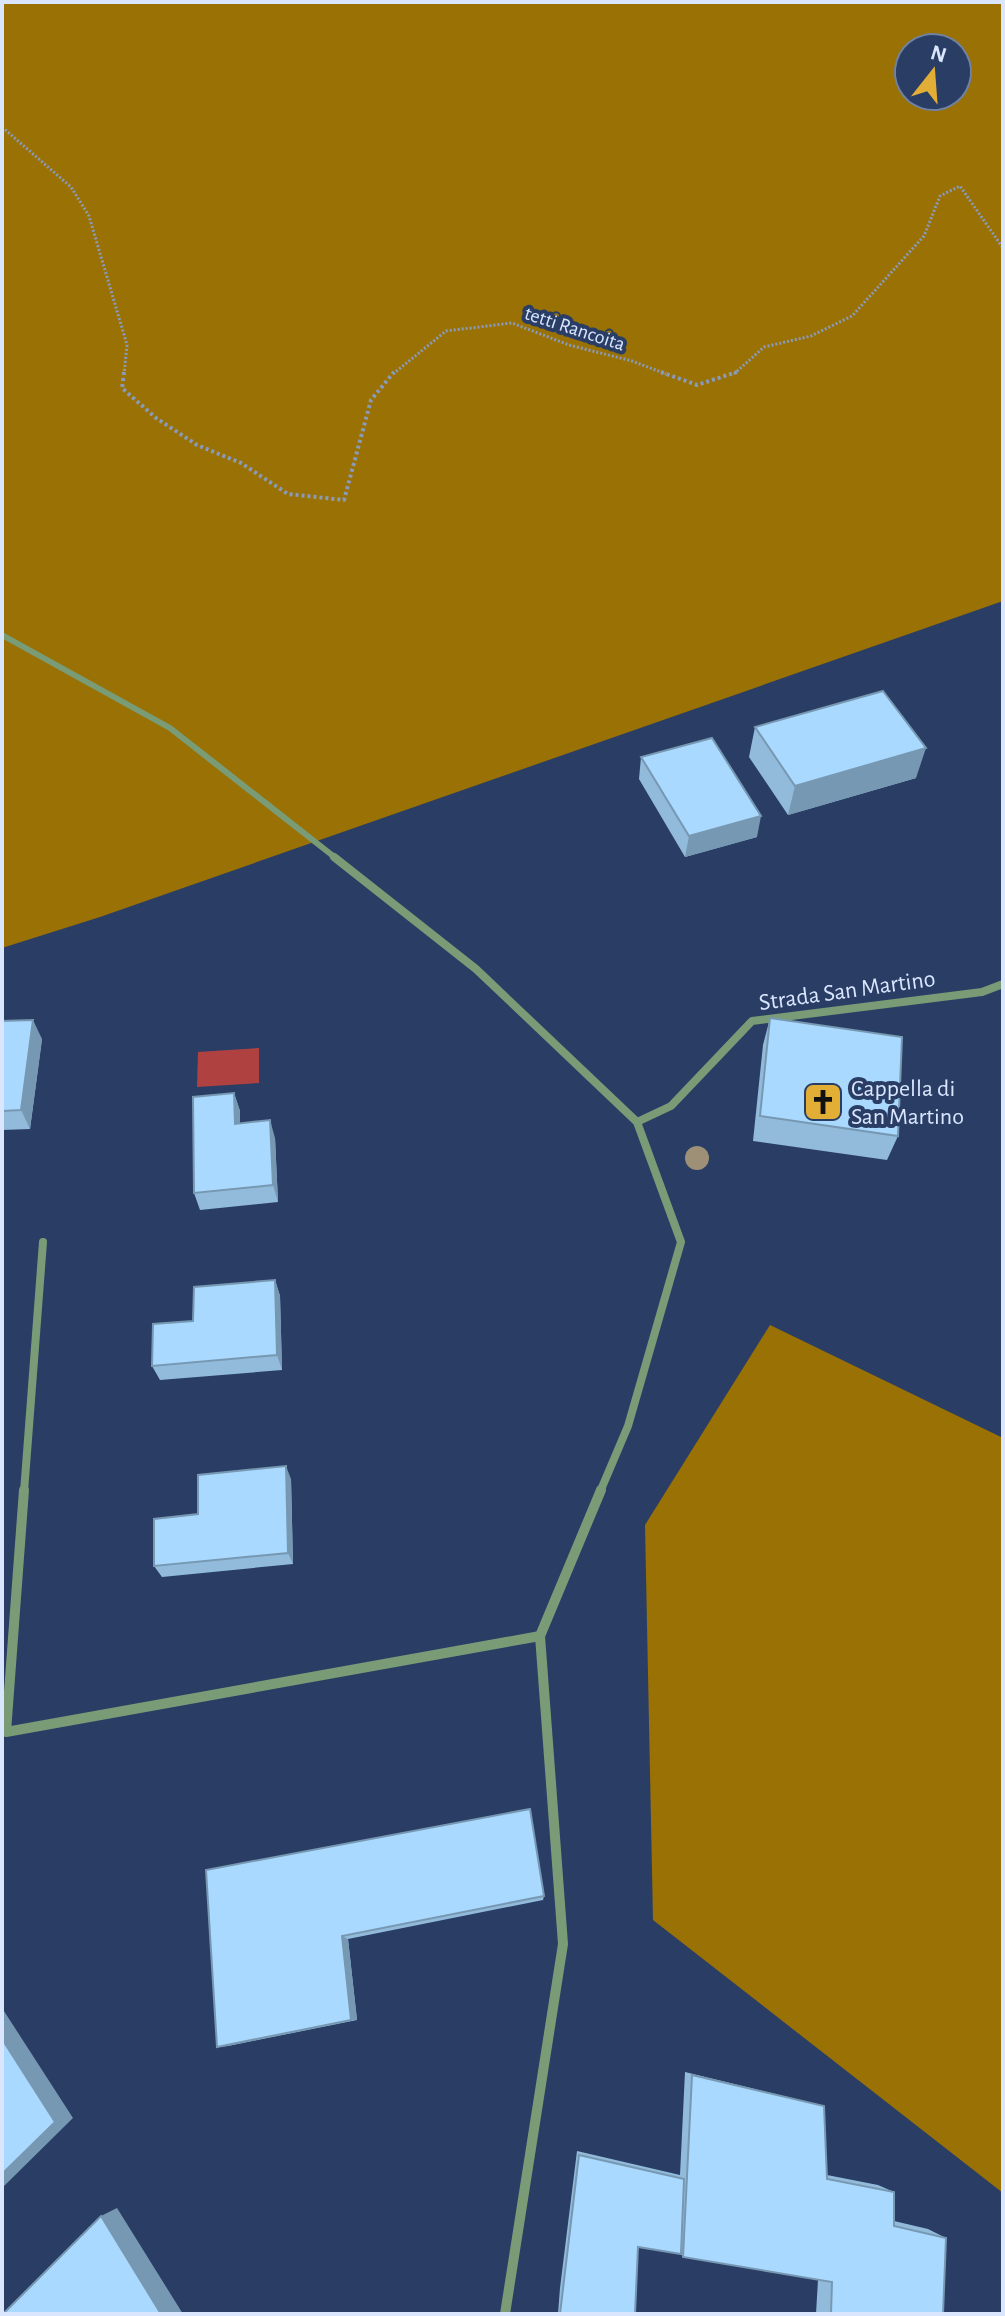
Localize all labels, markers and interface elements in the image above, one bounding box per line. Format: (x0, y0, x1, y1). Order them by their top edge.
north arrow (893, 32, 973, 112)
text: N (928, 41, 949, 67)
street label: tetti Rancoita (522, 303, 627, 355)
street label: Strada San Martino (757, 967, 937, 1015)
place label: Cappella di San Martino (851, 1077, 964, 1129)
church icon: Cappella di San Martino (802, 1081, 844, 1123)

